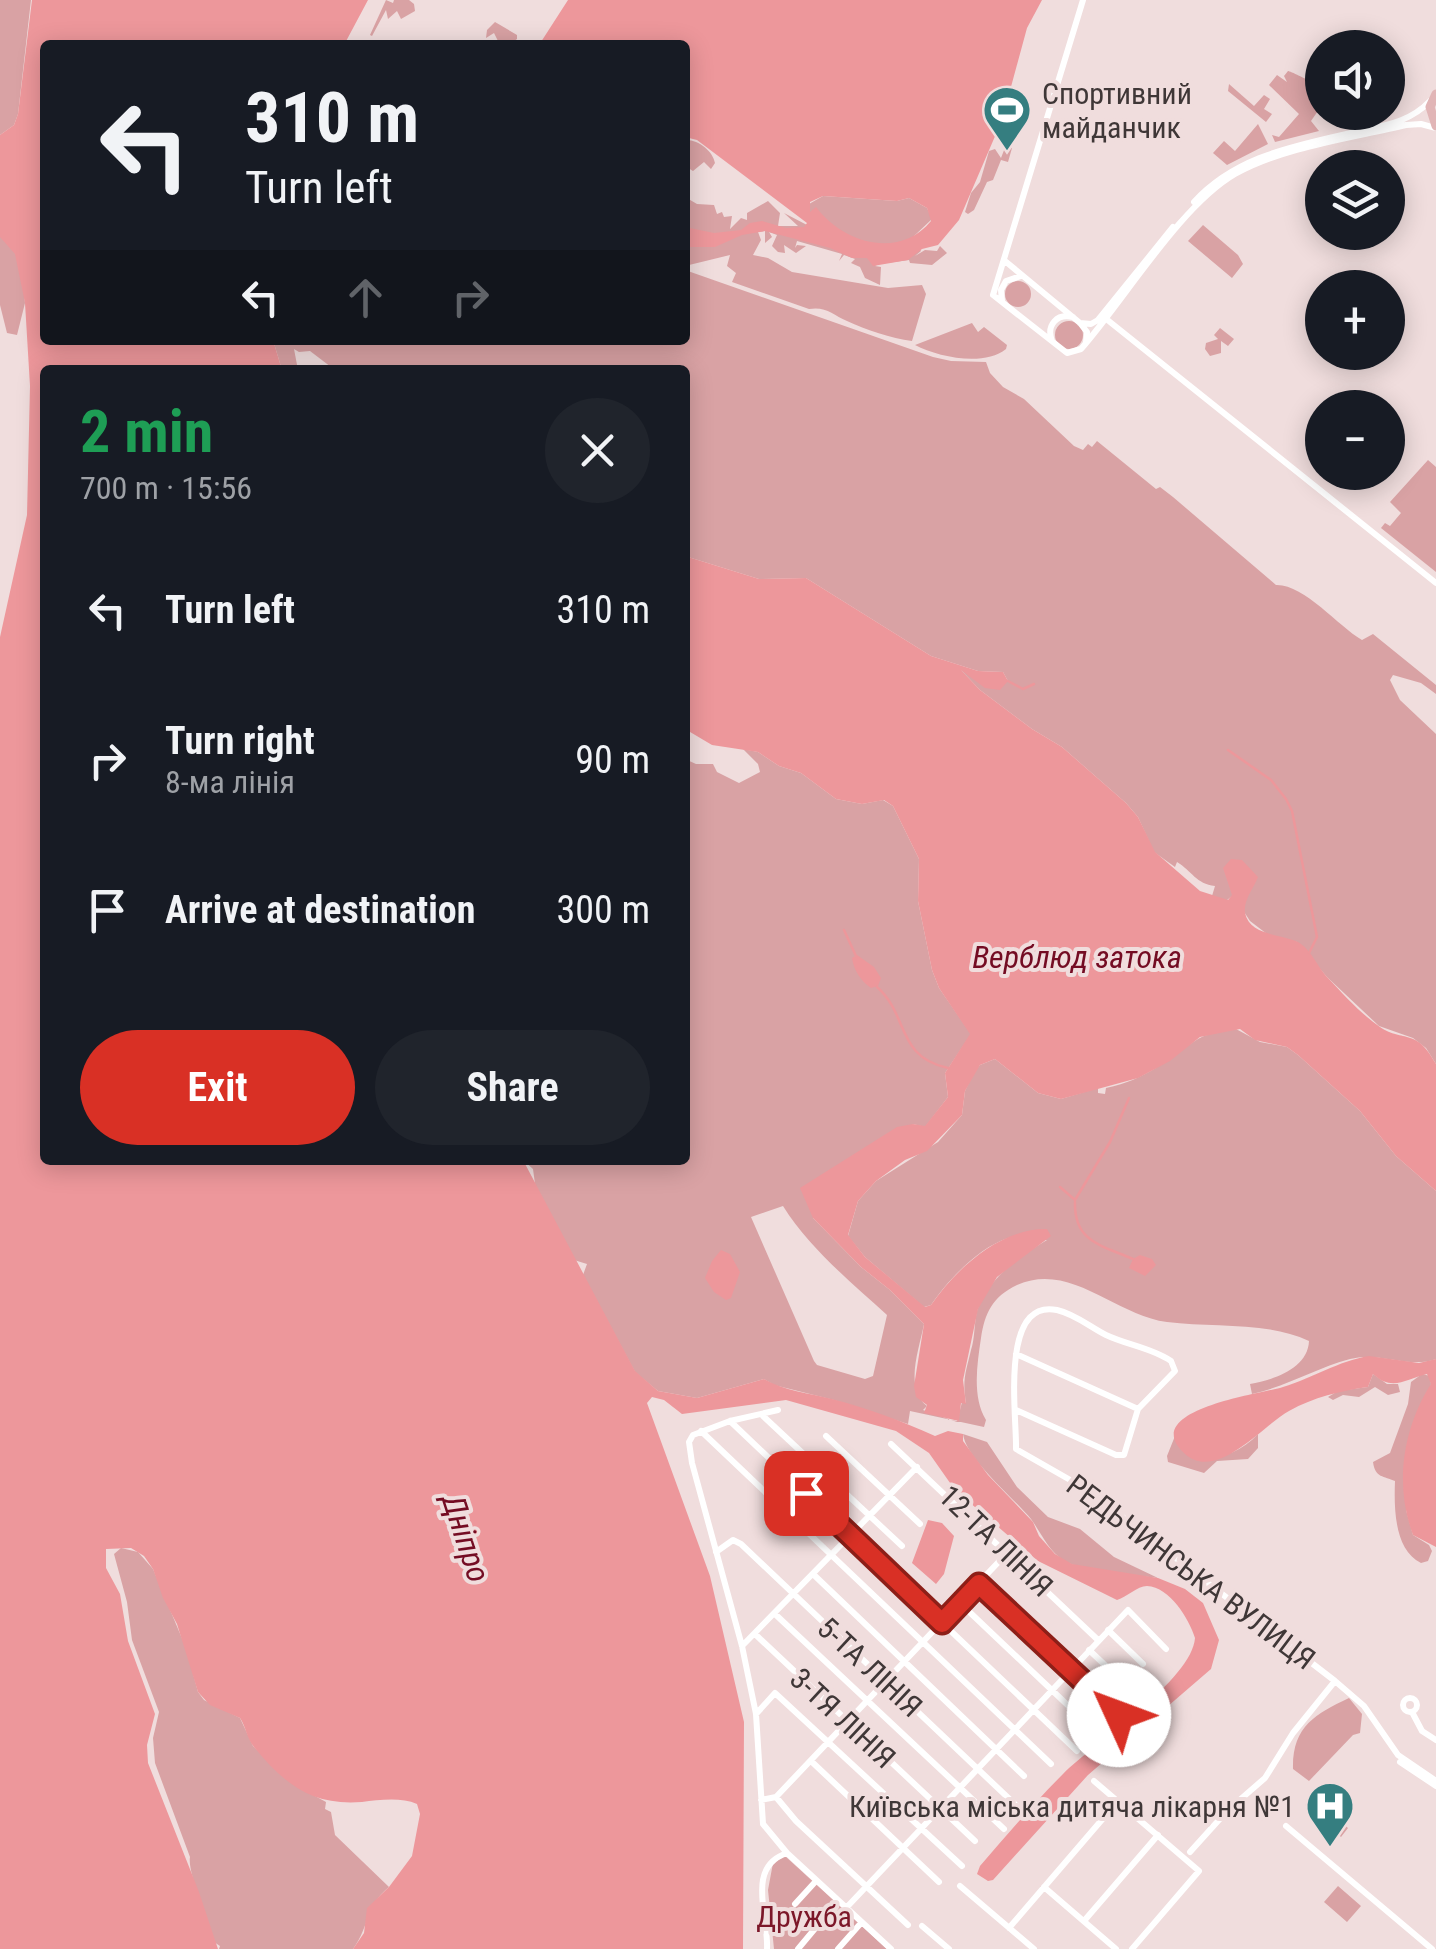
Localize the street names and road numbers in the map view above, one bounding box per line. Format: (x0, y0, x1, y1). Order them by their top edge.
street label: РЕДЬЧИНСЬКА ВУЛИЦЯ (1060, 1467, 1322, 1677)
street label: 12-ТА ЛІНІЯ (932, 1478, 1060, 1604)
street label: 5-ТА ЛІНІЯ (811, 1610, 929, 1724)
street label: 3-ТЯ ЛІНІЯ (783, 1661, 903, 1775)

